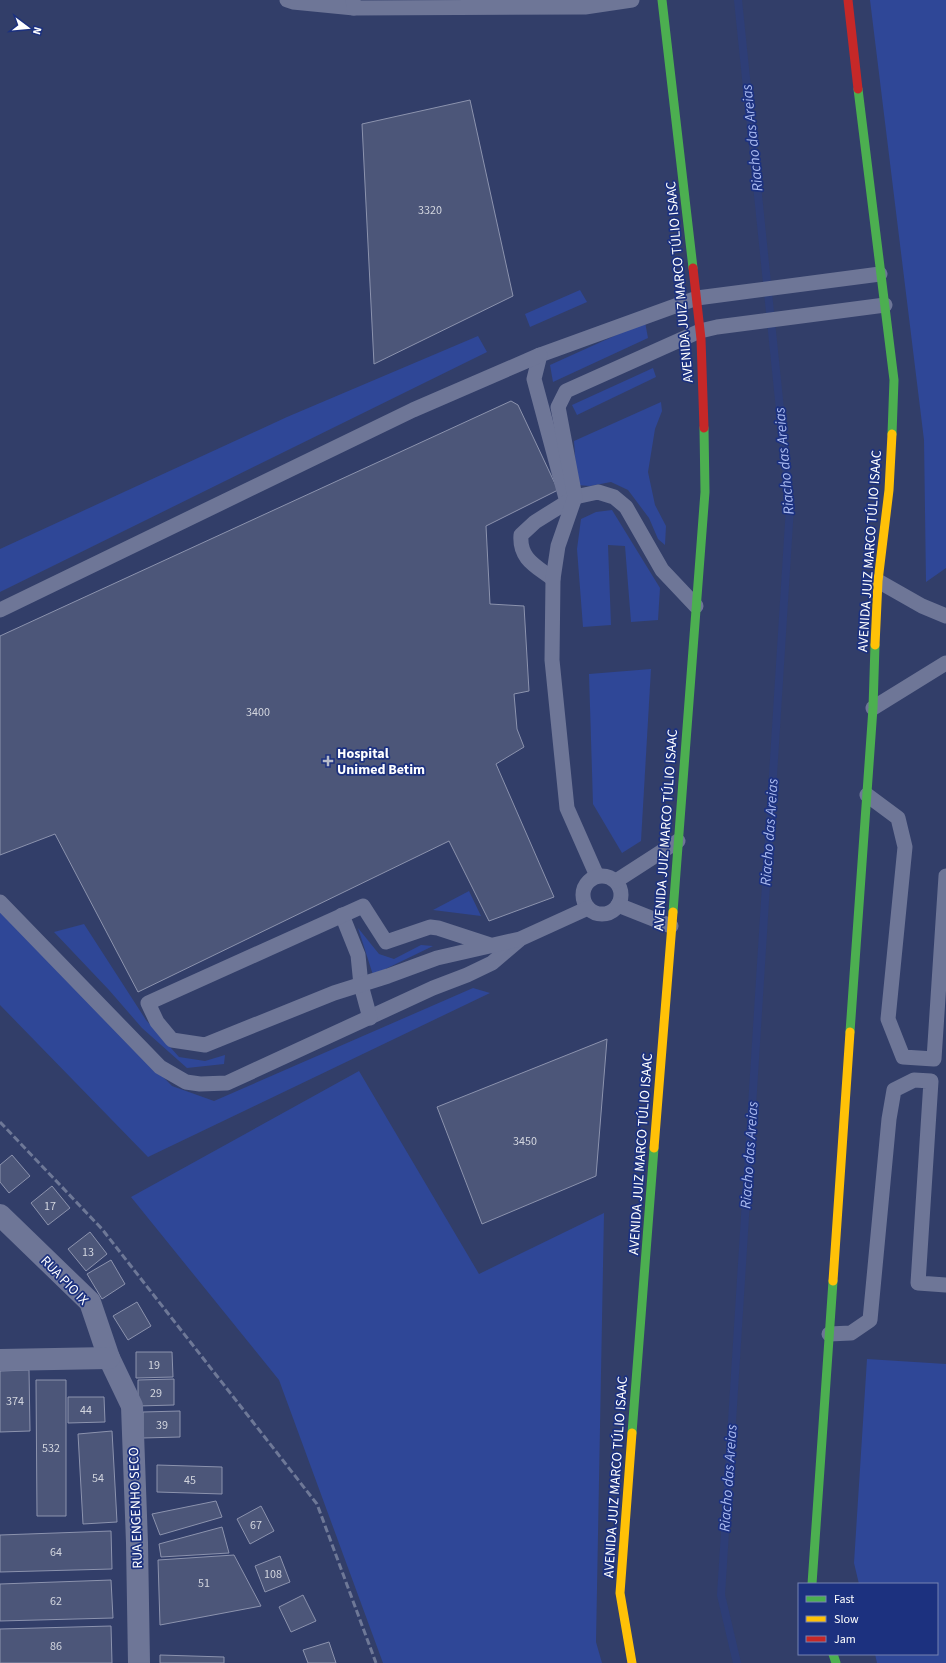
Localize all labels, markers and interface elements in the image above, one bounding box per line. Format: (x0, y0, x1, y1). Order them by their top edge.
north arrow (8, 8, 48, 48)
text: N (29, 25, 45, 36)
water label: Riacho das Areias (736, 83, 769, 193)
street label: AVENIDA JUIZ MARCO TÚLIO ISAAC (661, 180, 699, 383)
house number: 3320 (418, 202, 442, 219)
water label: Riacho das Areias (769, 406, 800, 515)
street label: AVENIDA JUIZ MARCO TÚLIO ISAAC (853, 450, 887, 653)
house number: 3400 (246, 704, 270, 721)
street label: AVENIDA JUIZ MARCO TÚLIO ISAAC (649, 729, 683, 932)
place label: Hospital Unimed Betim (337, 744, 425, 780)
marker: Hospital Unimed Betim (322, 755, 334, 767)
water label: Riacho das Areias (755, 778, 784, 886)
street label: AVENIDA JUIZ MARCO TÚLIO ISAAC (624, 1053, 658, 1256)
water label: Riacho das Areias (735, 1101, 764, 1209)
house number: 3450 (513, 1133, 537, 1150)
house number: 17 (44, 1198, 56, 1215)
house number: 13 (82, 1244, 94, 1261)
street label: RUA PIO IX (36, 1252, 93, 1310)
house number: 19 (148, 1357, 160, 1374)
street label: AVENIDA JUIZ MARCO TÚLIO ISAAC (599, 1376, 633, 1579)
house number: 29 (150, 1385, 162, 1402)
house number: 374 (6, 1393, 24, 1410)
house number: 44 (80, 1402, 92, 1419)
house number: 39 (156, 1417, 168, 1434)
water label: Riacho das Areias (714, 1424, 743, 1532)
house number: 532 (42, 1440, 60, 1457)
street label: RUA ENGENHO SECO (124, 1447, 148, 1569)
house number: 54 (92, 1470, 104, 1487)
house number: 45 (184, 1472, 196, 1489)
house number: 67 (250, 1517, 262, 1534)
house number: 64 (50, 1544, 62, 1561)
house number: 108 (264, 1566, 282, 1583)
house number: 51 (198, 1575, 210, 1592)
legend (798, 1583, 938, 1655)
text: Fast (834, 1591, 854, 1608)
house number: 62 (50, 1593, 62, 1610)
text: Slow (834, 1611, 859, 1628)
text: Jam (834, 1631, 856, 1648)
house number: 86 (50, 1638, 62, 1655)

